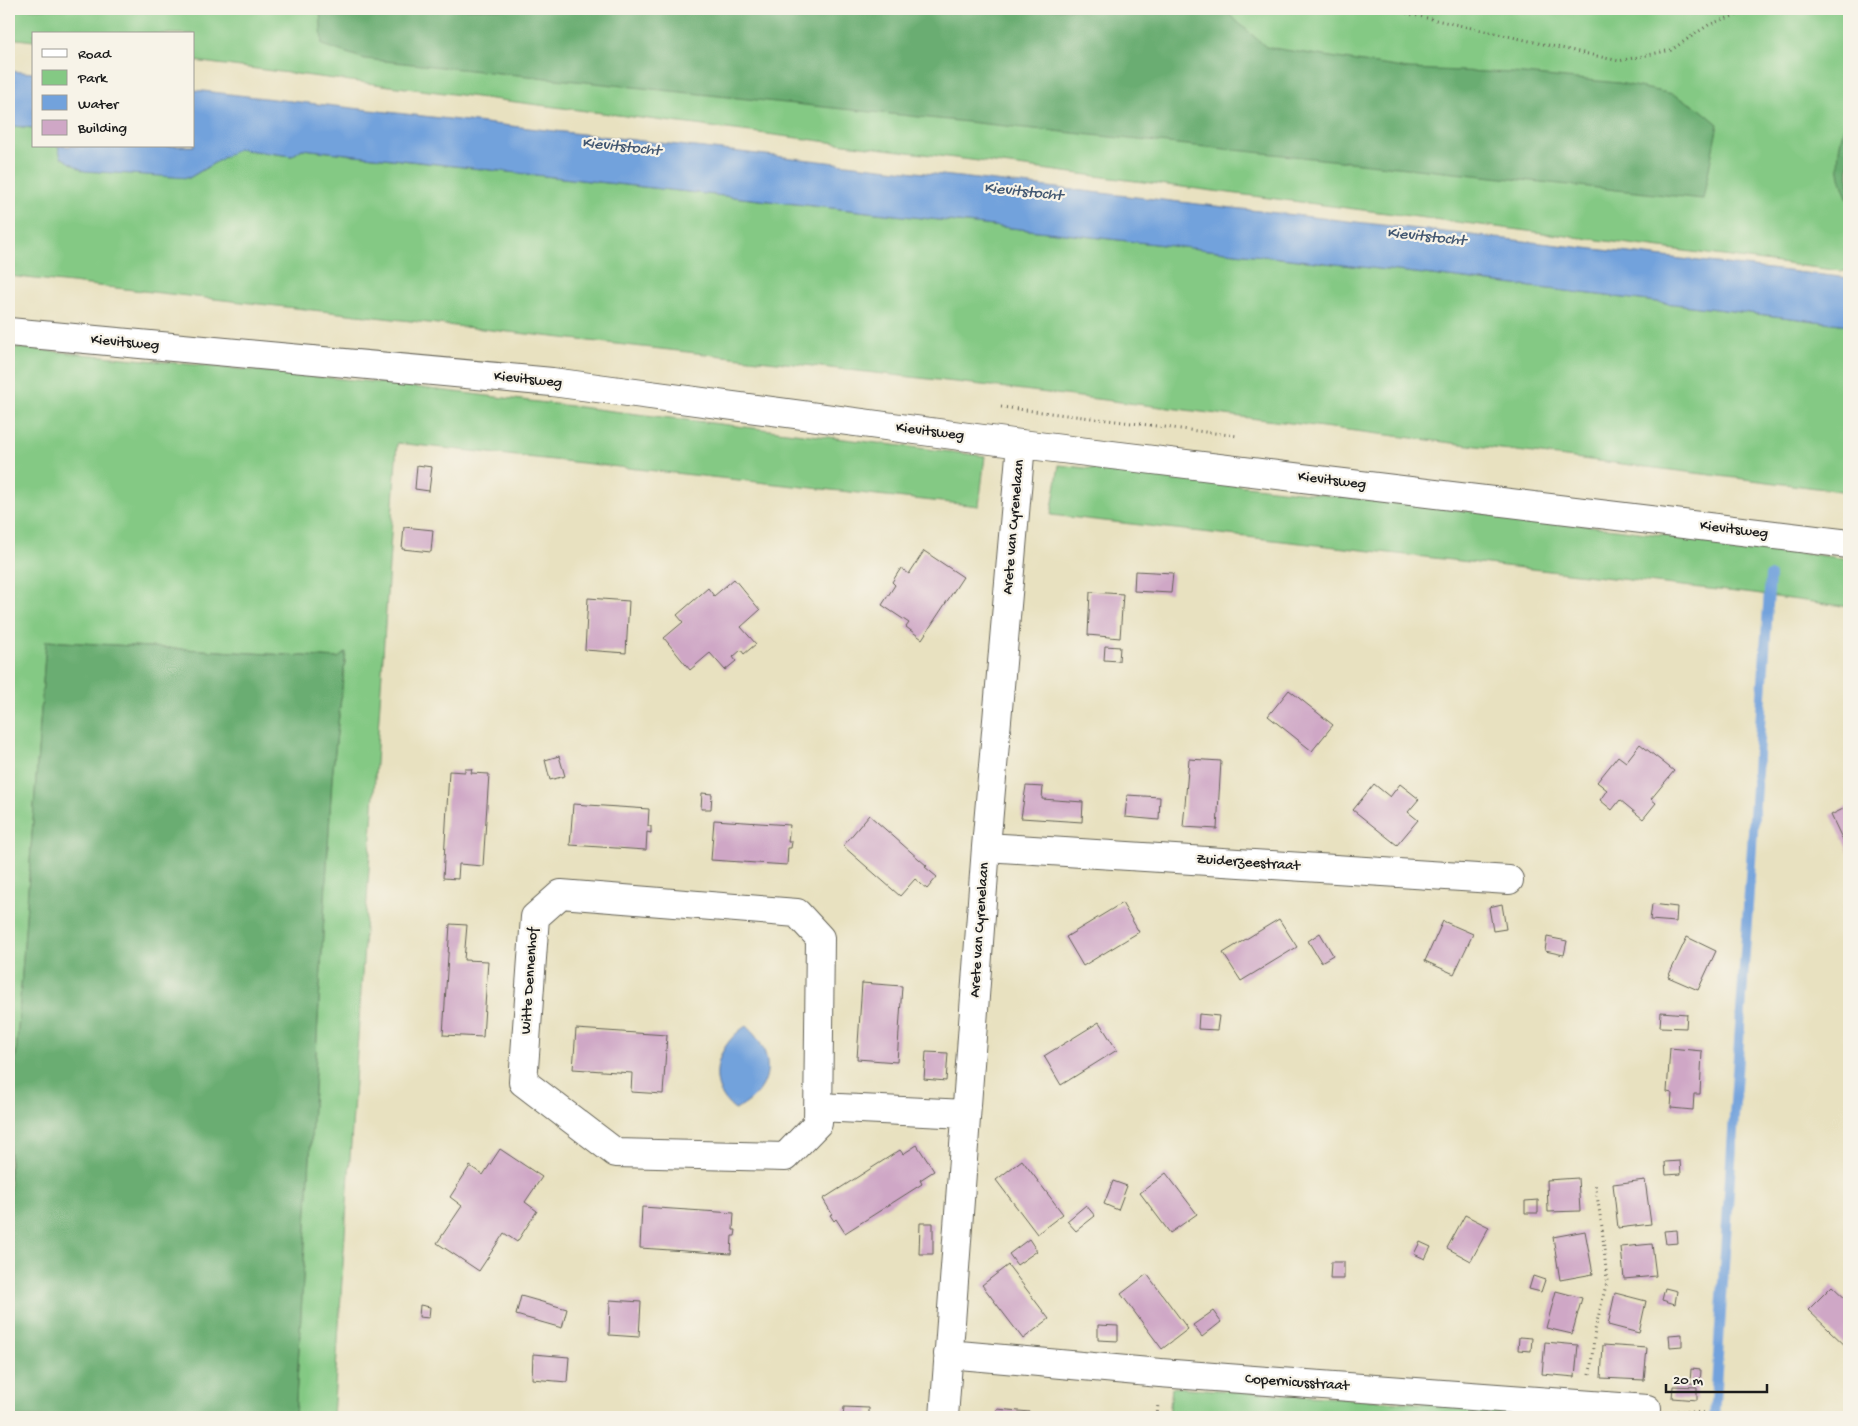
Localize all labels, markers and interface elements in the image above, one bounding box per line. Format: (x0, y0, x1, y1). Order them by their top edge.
legend (32, 32, 195, 148)
text: Road (78, 46, 112, 64)
text: Park (77, 70, 108, 88)
text: Water (78, 96, 120, 114)
text: Building (77, 120, 127, 138)
water label: Kievitstocht (581, 134, 664, 162)
water label: Kievitstocht (983, 179, 1066, 207)
water label: Kievitstocht (1386, 224, 1469, 252)
street label: Kievitsweg (90, 331, 160, 355)
street label: Kievitsweg (493, 367, 563, 393)
street label: Kievitsweg (895, 419, 965, 445)
street label: Arete van Cyrenelaan (999, 459, 1029, 595)
street label: Kievitsweg (1297, 468, 1367, 494)
street label: Kievitsweg (1699, 517, 1769, 543)
street label: Zuiderzeestraat (1196, 850, 1302, 876)
street label: Arete van Cyrenelaan (966, 862, 994, 998)
street label: Witte Dennenhof (517, 926, 543, 1035)
scale bar (1666, 1361, 1767, 1393)
street label: Copernicusstraat (1244, 1370, 1351, 1396)
text: 20 m (1673, 1372, 1703, 1390)

